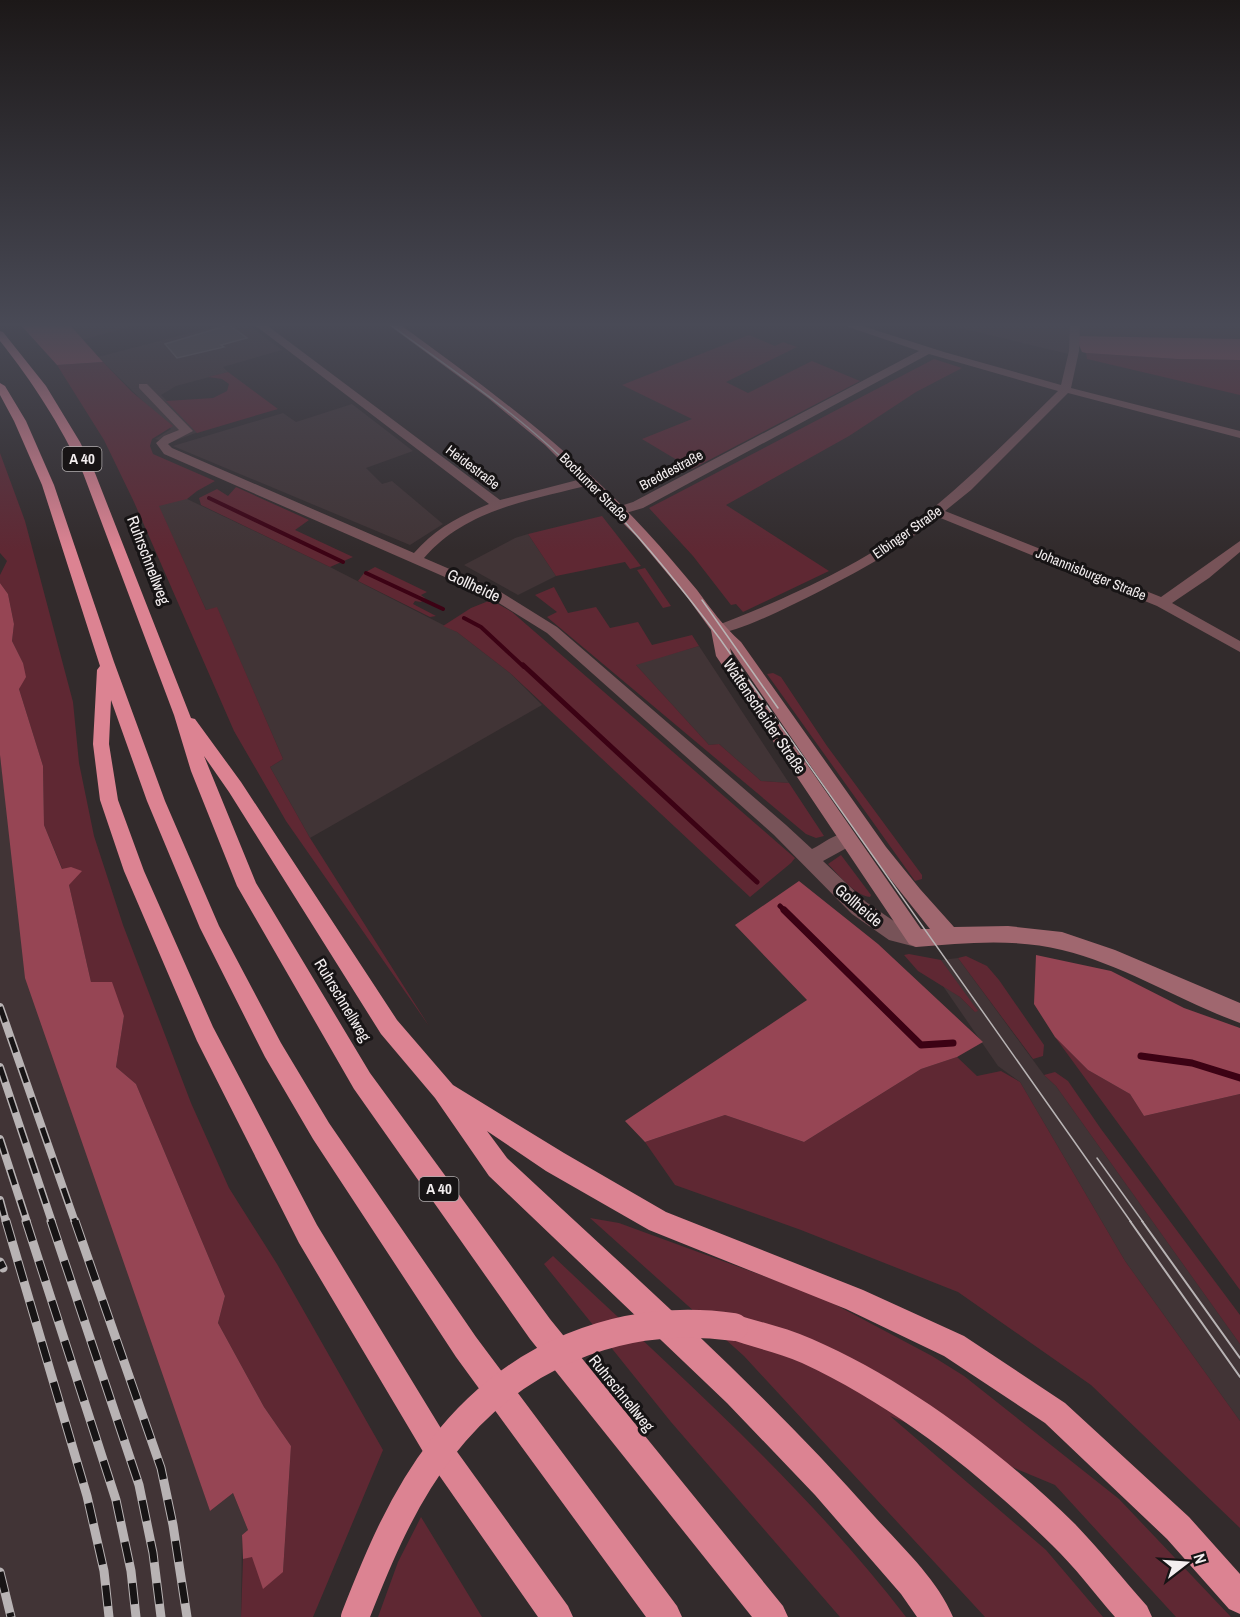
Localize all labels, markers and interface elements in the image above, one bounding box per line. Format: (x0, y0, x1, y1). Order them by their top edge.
street label: Heidestraße (442, 441, 504, 493)
street label: Breddestraße (636, 446, 706, 494)
road number: A 40 (62, 447, 101, 471)
street label: Bochumer Straße (556, 449, 632, 525)
street label: Elbinger Straße (869, 502, 945, 562)
street label: Ruhrschnellweg (122, 512, 176, 608)
street label: Johannisburger Straße (1033, 544, 1149, 604)
street label: Gollheide (444, 563, 504, 607)
street label: Wattenscheider Straße (718, 654, 812, 778)
street label: Gollheide (830, 879, 888, 931)
street label: Ruhrschnellweg (310, 954, 377, 1046)
road number: A 40 (420, 1177, 458, 1201)
street label: Ruhrschnellweg (584, 1350, 660, 1437)
north arrow (1156, 1533, 1216, 1593)
text: N (1188, 1551, 1212, 1566)

